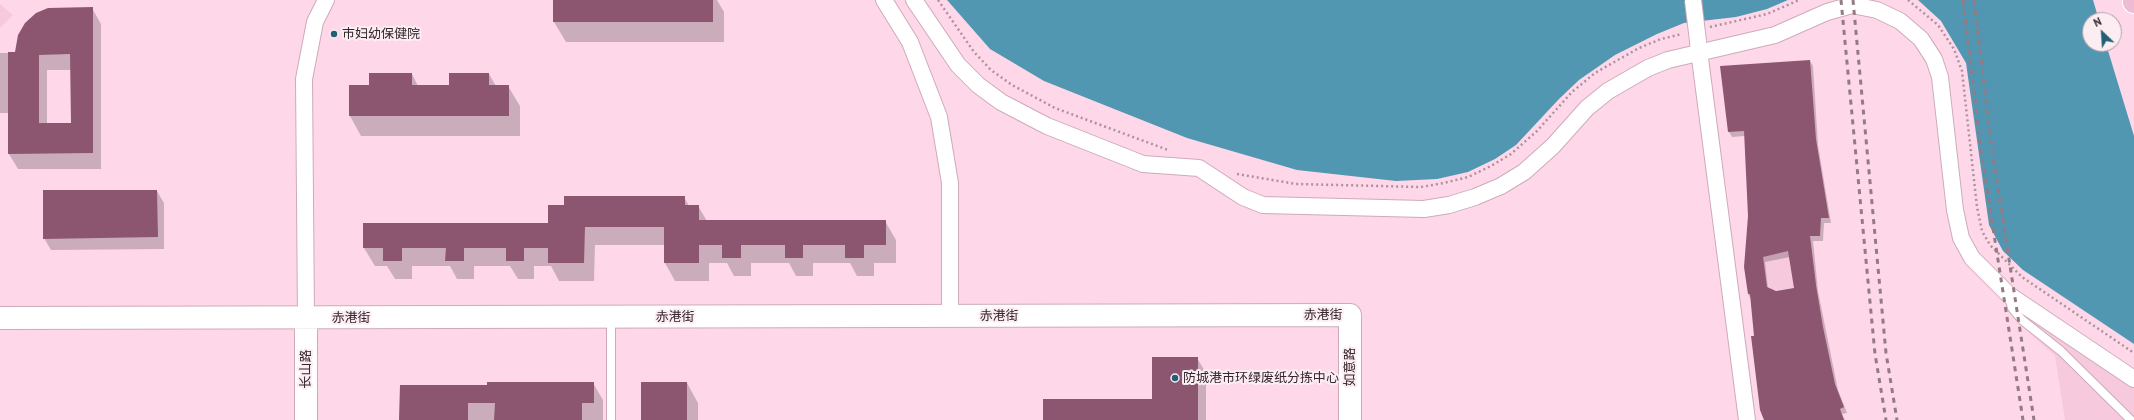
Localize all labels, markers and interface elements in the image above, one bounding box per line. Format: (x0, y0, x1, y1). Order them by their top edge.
north arrow (2082, 12, 2122, 52)
text: N (2091, 14, 2104, 30)
place label: 巿妇幼保健院 (342, 26, 420, 42)
marker: 巿妇幼保健院 (329, 29, 339, 39)
street label: 赤港街 (1304, 307, 1342, 323)
street label: 赤港街 (980, 308, 1018, 324)
street label: 赤港街 (656, 309, 694, 325)
street label: 赤港街 (332, 310, 370, 326)
street label: 如意路 (1342, 348, 1358, 386)
street label: 长山路 (298, 350, 314, 388)
place label: 防城港市环绿废纸分拣中心 (1183, 370, 1339, 386)
marker: 防城港市环绿废纸分拣中心 (1170, 373, 1180, 383)

